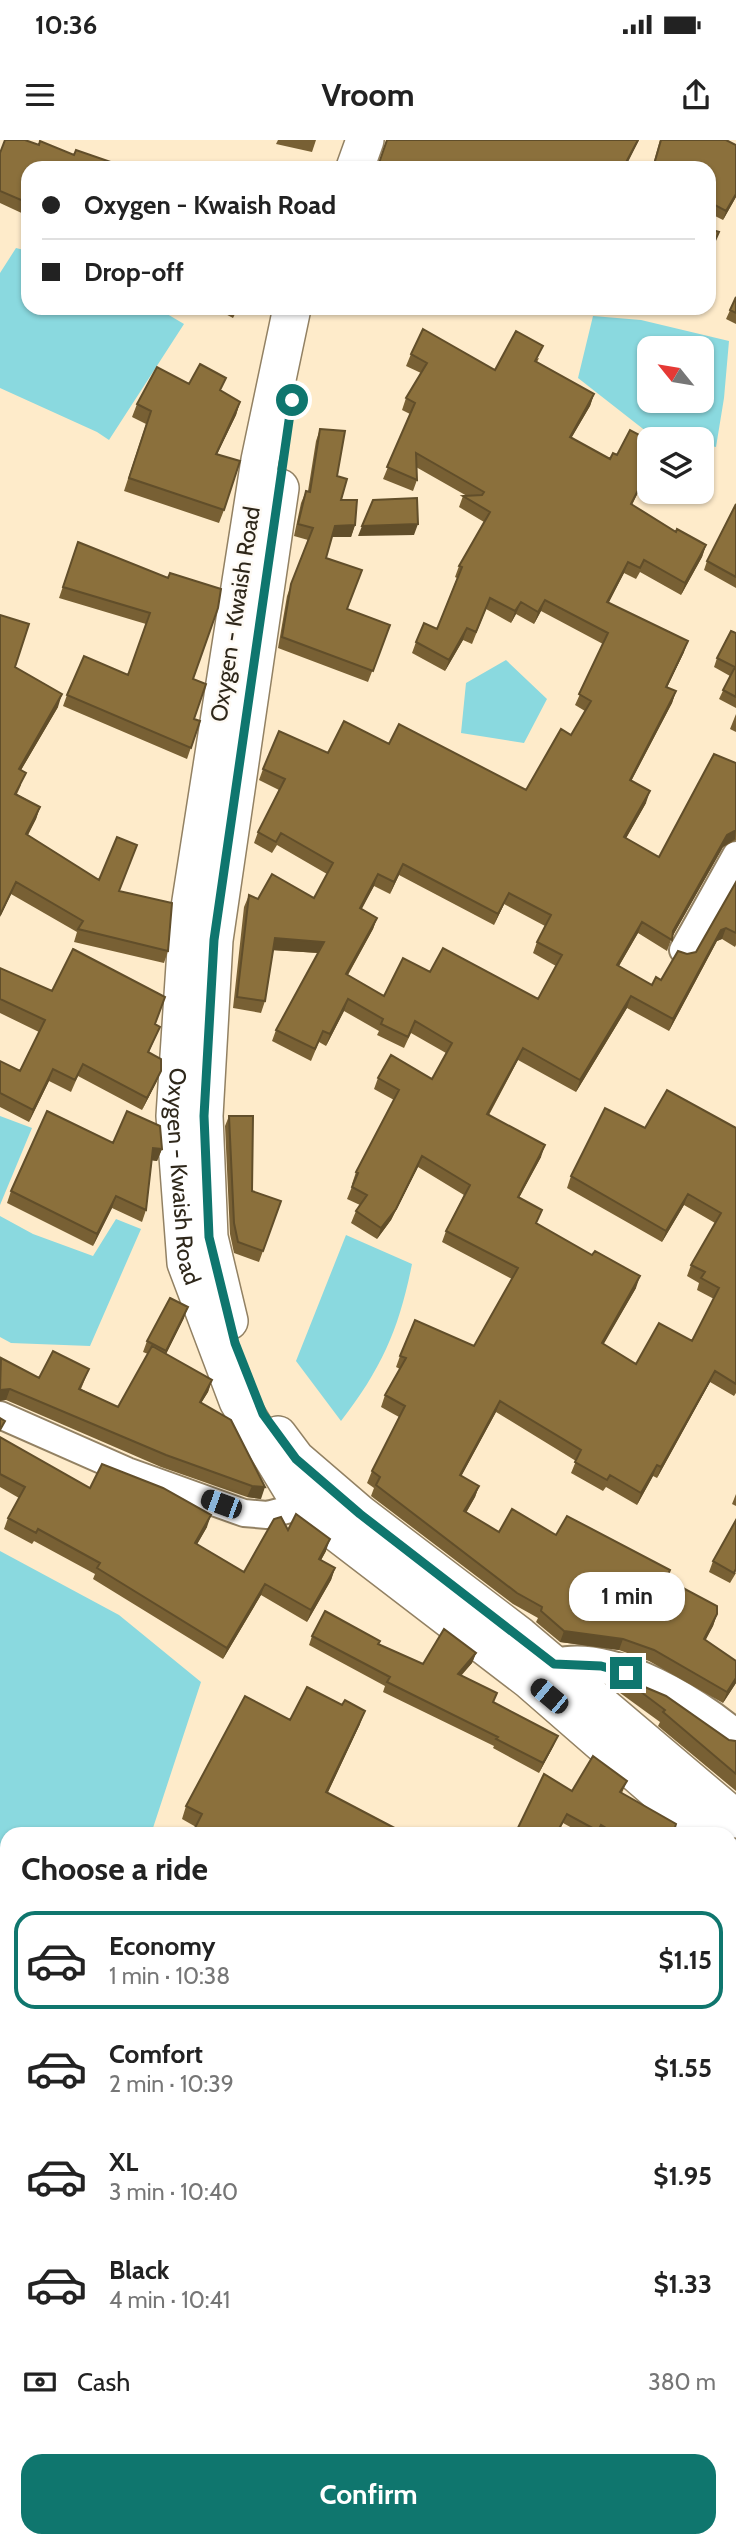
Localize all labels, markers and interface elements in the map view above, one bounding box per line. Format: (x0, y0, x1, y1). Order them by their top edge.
text: 10:36 (35, 9, 97, 41)
text: Vroom (321, 75, 415, 114)
icon: menu (21, 76, 59, 114)
icon: share (677, 76, 715, 114)
text: Oxygen - Kwaish Road (84, 189, 336, 221)
text: Drop-off (84, 256, 184, 288)
north arrow (637, 336, 714, 413)
map controls (637, 336, 714, 504)
route start (276, 384, 308, 416)
button: layers (637, 427, 714, 504)
street label: Oxygen - Kwaish Road (204, 504, 266, 724)
street label: Oxygen - Kwaish Road (161, 1067, 207, 1289)
car (198, 1487, 245, 1521)
callout: 1 min (568, 1572, 684, 1620)
text: 1 min (601, 1582, 653, 1610)
route end (610, 1657, 642, 1689)
car (527, 1674, 572, 1718)
text: Choose a ride (21, 1849, 208, 1888)
icon: car (25, 1929, 88, 1992)
text: Economy (109, 1930, 215, 1962)
text: $1.15 (658, 1944, 712, 1976)
text: 1 min · 10:38 (109, 1962, 230, 1990)
icon: car (25, 2037, 88, 2100)
text: Comfort (109, 2038, 203, 2070)
text: $1.55 (654, 2052, 712, 2084)
text: 2 min · 10:39 (109, 2070, 234, 2098)
icon: car (25, 2145, 88, 2208)
text: XL (109, 2146, 138, 2178)
text: $1.95 (653, 2160, 712, 2192)
text: 3 min · 10:40 (109, 2178, 238, 2206)
icon: car (25, 2253, 88, 2316)
text: Black (109, 2254, 169, 2286)
text: $1.33 (654, 2268, 712, 2300)
text: 4 min · 10:41 (109, 2286, 230, 2314)
icon: cash (21, 2363, 59, 2401)
text: Cash (77, 2366, 130, 2398)
text: 380 m (648, 2368, 716, 2396)
button: Confirm (21, 2454, 716, 2534)

